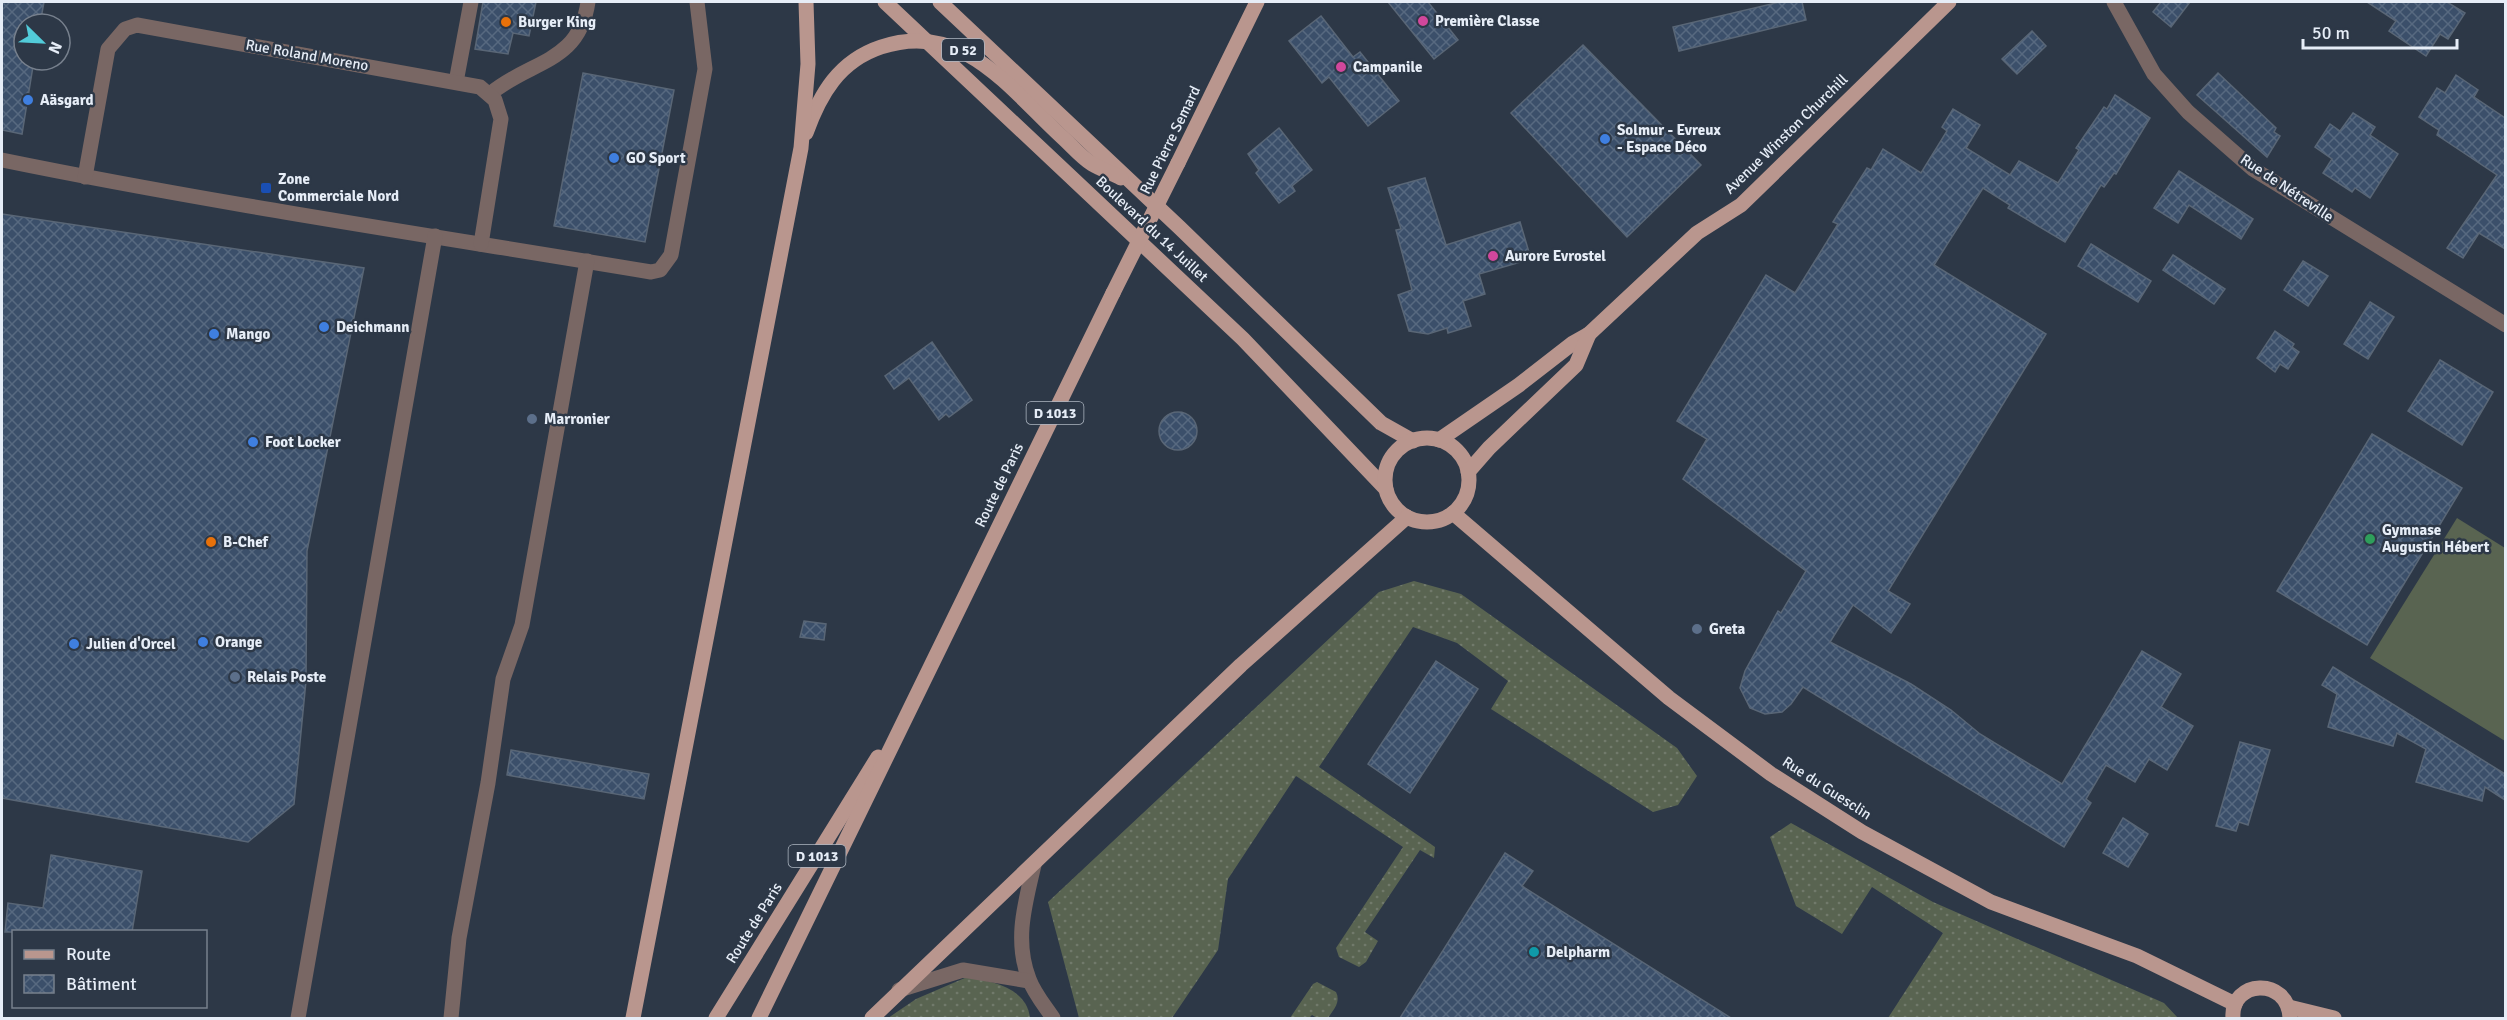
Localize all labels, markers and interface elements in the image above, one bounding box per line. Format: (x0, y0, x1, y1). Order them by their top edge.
north arrow (12, 12, 72, 72)
place label: Première Classe (1435, 12, 1540, 30)
scale bar (2303, 12, 2458, 50)
place label: Burger King (518, 13, 596, 31)
marker: Première Classe (1416, 14, 1430, 28)
marker: Burger King (499, 15, 513, 29)
text: 50 m (2312, 22, 2350, 44)
street label: Rue Roland Moreno (244, 35, 370, 75)
text: N (43, 39, 66, 57)
road number: D 52 (942, 39, 984, 61)
place label: Campanile (1353, 58, 1422, 76)
marker: Campanile (1334, 60, 1348, 74)
street label: Avenue Winston Churchill (1720, 70, 1852, 198)
street label: Rue Pierre Semard (1136, 83, 1204, 197)
place label: Aäsgard (40, 91, 94, 109)
marker: Aäsgard (21, 93, 35, 107)
place label: Solmur - Evreux - Espace Déco (1617, 121, 1721, 156)
marker: Solmur - Evreux - Espace Déco (1598, 132, 1612, 146)
place label: GO Sport (626, 149, 686, 167)
street label: Rue de Nétreville (2237, 150, 2337, 226)
marker: GO Sport (607, 151, 621, 165)
place label: Zone Commerciale Nord (278, 170, 399, 205)
street label: Boulevard du 14 Juillet (1092, 172, 1212, 286)
marker: Zone Commerciale Nord (259, 181, 273, 195)
place label: Aurore Evrostel (1505, 247, 1606, 265)
marker: Aurore Evrostel (1486, 249, 1500, 263)
place label: Deichmann (336, 318, 409, 336)
marker: Deichmann (317, 320, 331, 334)
place label: Mango (226, 325, 270, 343)
marker: Mango (207, 327, 221, 341)
road number: D 1013 (1026, 402, 1084, 424)
place label: Marronier (544, 410, 610, 428)
marker: Marronier (525, 412, 539, 426)
place label: Foot Locker (265, 433, 341, 451)
marker: Foot Locker (246, 435, 260, 449)
street label: Route de Paris (971, 439, 1027, 530)
place label: Gymnase Augustin Hébert (2382, 521, 2490, 556)
marker: Gymnase Augustin Hébert (2363, 532, 2377, 546)
place label: B-Chef (223, 533, 270, 551)
marker: B-Chef (204, 535, 218, 549)
place label: Greta (1709, 620, 1746, 638)
marker: Greta (1690, 622, 1704, 636)
place label: Orange (215, 633, 262, 651)
place label: Julien d'Orcel (86, 635, 176, 653)
marker: Orange (196, 635, 210, 649)
marker: Julien d'Orcel (67, 637, 81, 651)
place label: Relais Poste (247, 668, 326, 686)
marker: Relais Poste (228, 670, 242, 684)
street label: Rue du Guesclin (1779, 752, 1875, 824)
road number: D 1013 (788, 845, 846, 867)
street label: Route de Paris (722, 879, 786, 967)
legend (12, 930, 207, 1008)
text: Route (66, 943, 111, 965)
place label: Delpharm (1546, 943, 1610, 961)
marker: Delpharm (1527, 945, 1541, 959)
text: Bâtiment (66, 973, 137, 995)

